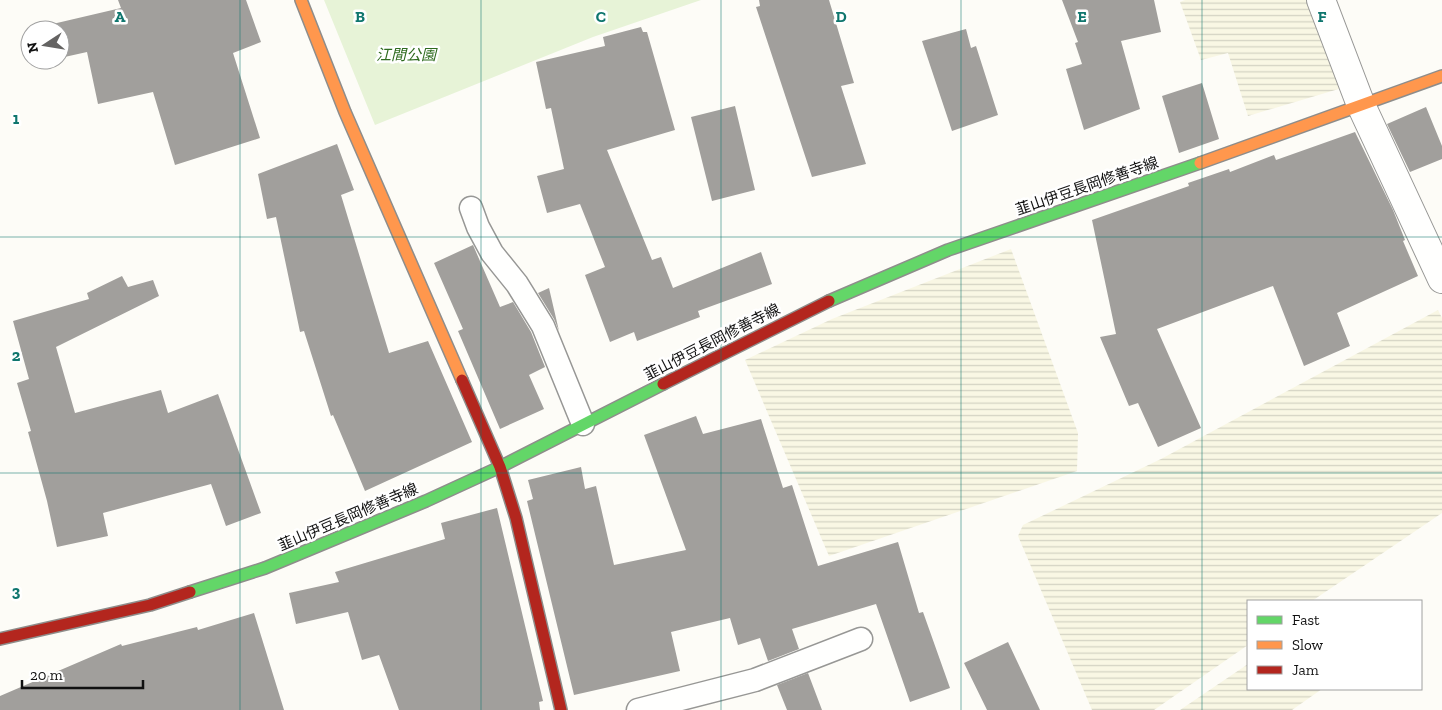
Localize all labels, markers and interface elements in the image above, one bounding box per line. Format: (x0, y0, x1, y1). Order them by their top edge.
text: A (115, 7, 126, 26)
text: B (355, 7, 365, 26)
text: C (596, 7, 606, 26)
text: D (835, 7, 847, 26)
text: E (1077, 7, 1087, 26)
text: F (1317, 7, 1327, 26)
north arrow (20, 20, 70, 70)
text: N (23, 40, 42, 55)
park label: 江間公園 (376, 46, 438, 64)
text: 1 (13, 109, 20, 128)
street label: 韮山伊豆長岡修善寺線 (1013, 153, 1161, 219)
street label: 韮山伊豆長岡修善寺線 (641, 300, 783, 384)
text: 2 (12, 346, 21, 365)
street label: 韮山伊豆長岡修善寺線 (275, 479, 421, 555)
text: 3 (12, 582, 21, 601)
legend (1247, 600, 1422, 690)
text: Fast (1292, 611, 1320, 629)
text: Slow (1292, 636, 1324, 654)
scale bar (22, 658, 144, 690)
text: Jam (1292, 661, 1319, 679)
text: 20 m (30, 666, 63, 684)

